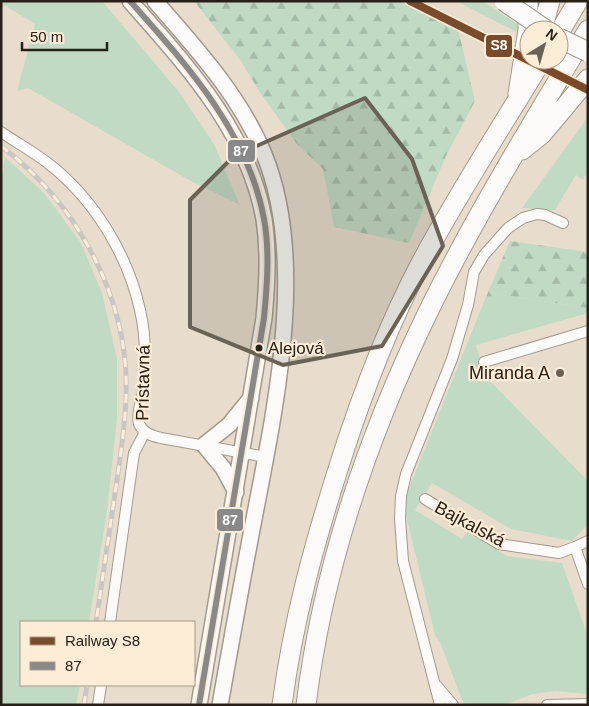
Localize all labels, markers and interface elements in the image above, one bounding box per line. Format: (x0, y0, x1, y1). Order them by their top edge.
scale bar (22, 20, 108, 52)
north arrow (519, 20, 569, 70)
text: N (543, 25, 561, 44)
text: 50 m (30, 28, 63, 45)
line badge: S8 (485, 34, 513, 58)
text: S8 (490, 37, 508, 53)
line badge: 87 (227, 139, 256, 163)
text: 87 (233, 143, 249, 159)
place label: Alejová (268, 339, 324, 358)
marker: Alejová (254, 343, 264, 353)
street label: Prístavná (132, 344, 154, 421)
place label: Miranda A (469, 363, 550, 383)
marker: Miranda A (554, 367, 566, 379)
street label: Bajkalská (431, 497, 510, 551)
line badge: 87 (216, 508, 244, 532)
text: 87 (222, 512, 238, 528)
legend (20, 621, 195, 686)
text: Railway S8 (65, 632, 140, 649)
text: 87 (65, 657, 82, 674)

